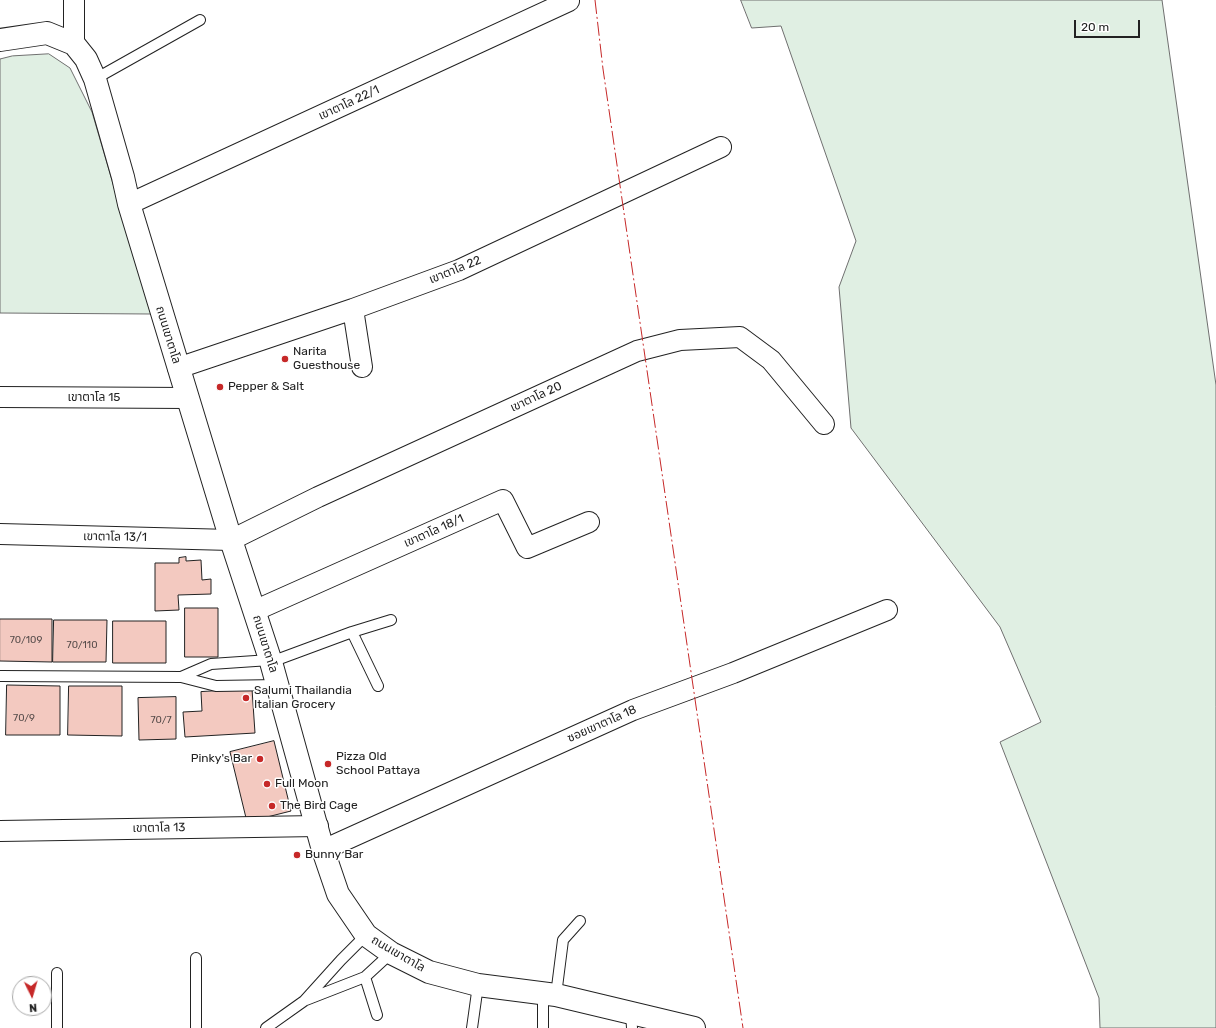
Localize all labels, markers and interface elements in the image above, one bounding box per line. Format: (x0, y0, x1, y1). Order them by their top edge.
scale bar (1076, 12, 1142, 38)
text: 20 m (1081, 20, 1109, 34)
street label: เขาตาโล 22/1 (316, 83, 382, 123)
street label: เขาตาโล 22 (427, 253, 483, 287)
street label: ถนนเขาตาโล (152, 304, 184, 366)
place label: Narita Guesthouse (293, 345, 360, 373)
marker: Narita Guesthouse (280, 354, 290, 364)
street label: เขาตาโล 20 (508, 379, 564, 415)
place label: Pepper & Salt (228, 380, 304, 394)
marker: Pepper & Salt (215, 382, 225, 392)
street label: เขาตาโล 15 (68, 391, 120, 405)
street label: เขาตาโล 18/1 (402, 511, 466, 551)
street label: เขาตาโล 13/1 (83, 529, 147, 545)
street label: ถนนเขาตาโล (249, 613, 281, 675)
house number: 70/109 (10, 634, 42, 646)
house number: 70/110 (67, 639, 97, 651)
place label: Salumi Thailandia Italian Grocery (254, 684, 352, 712)
marker: Salumi Thailandia Italian Grocery (241, 693, 251, 703)
street label: ซอยเขาตาโล 18 (565, 702, 639, 746)
house number: 70/9 (13, 712, 35, 724)
house number: 70/7 (150, 714, 172, 726)
place label: Pizza Old School Pattaya (336, 750, 420, 778)
place label: Pinky's Bar (191, 752, 252, 766)
marker: Pinky's Bar (255, 754, 265, 764)
marker: Pizza Old School Pattaya (323, 759, 333, 769)
place label: Full Moon (275, 777, 328, 791)
marker: Full Moon (262, 779, 272, 789)
place label: The Bird Cage (280, 799, 358, 813)
marker: The Bird Cage (267, 801, 277, 811)
street label: เขาตาโล 13 (132, 820, 186, 836)
place label: Bunny Bar (305, 848, 363, 862)
marker: Bunny Bar (292, 850, 302, 860)
street label: ถนนเขาตาโล (369, 933, 427, 975)
north arrow (12, 976, 52, 1016)
text: N (28, 1001, 38, 1014)

